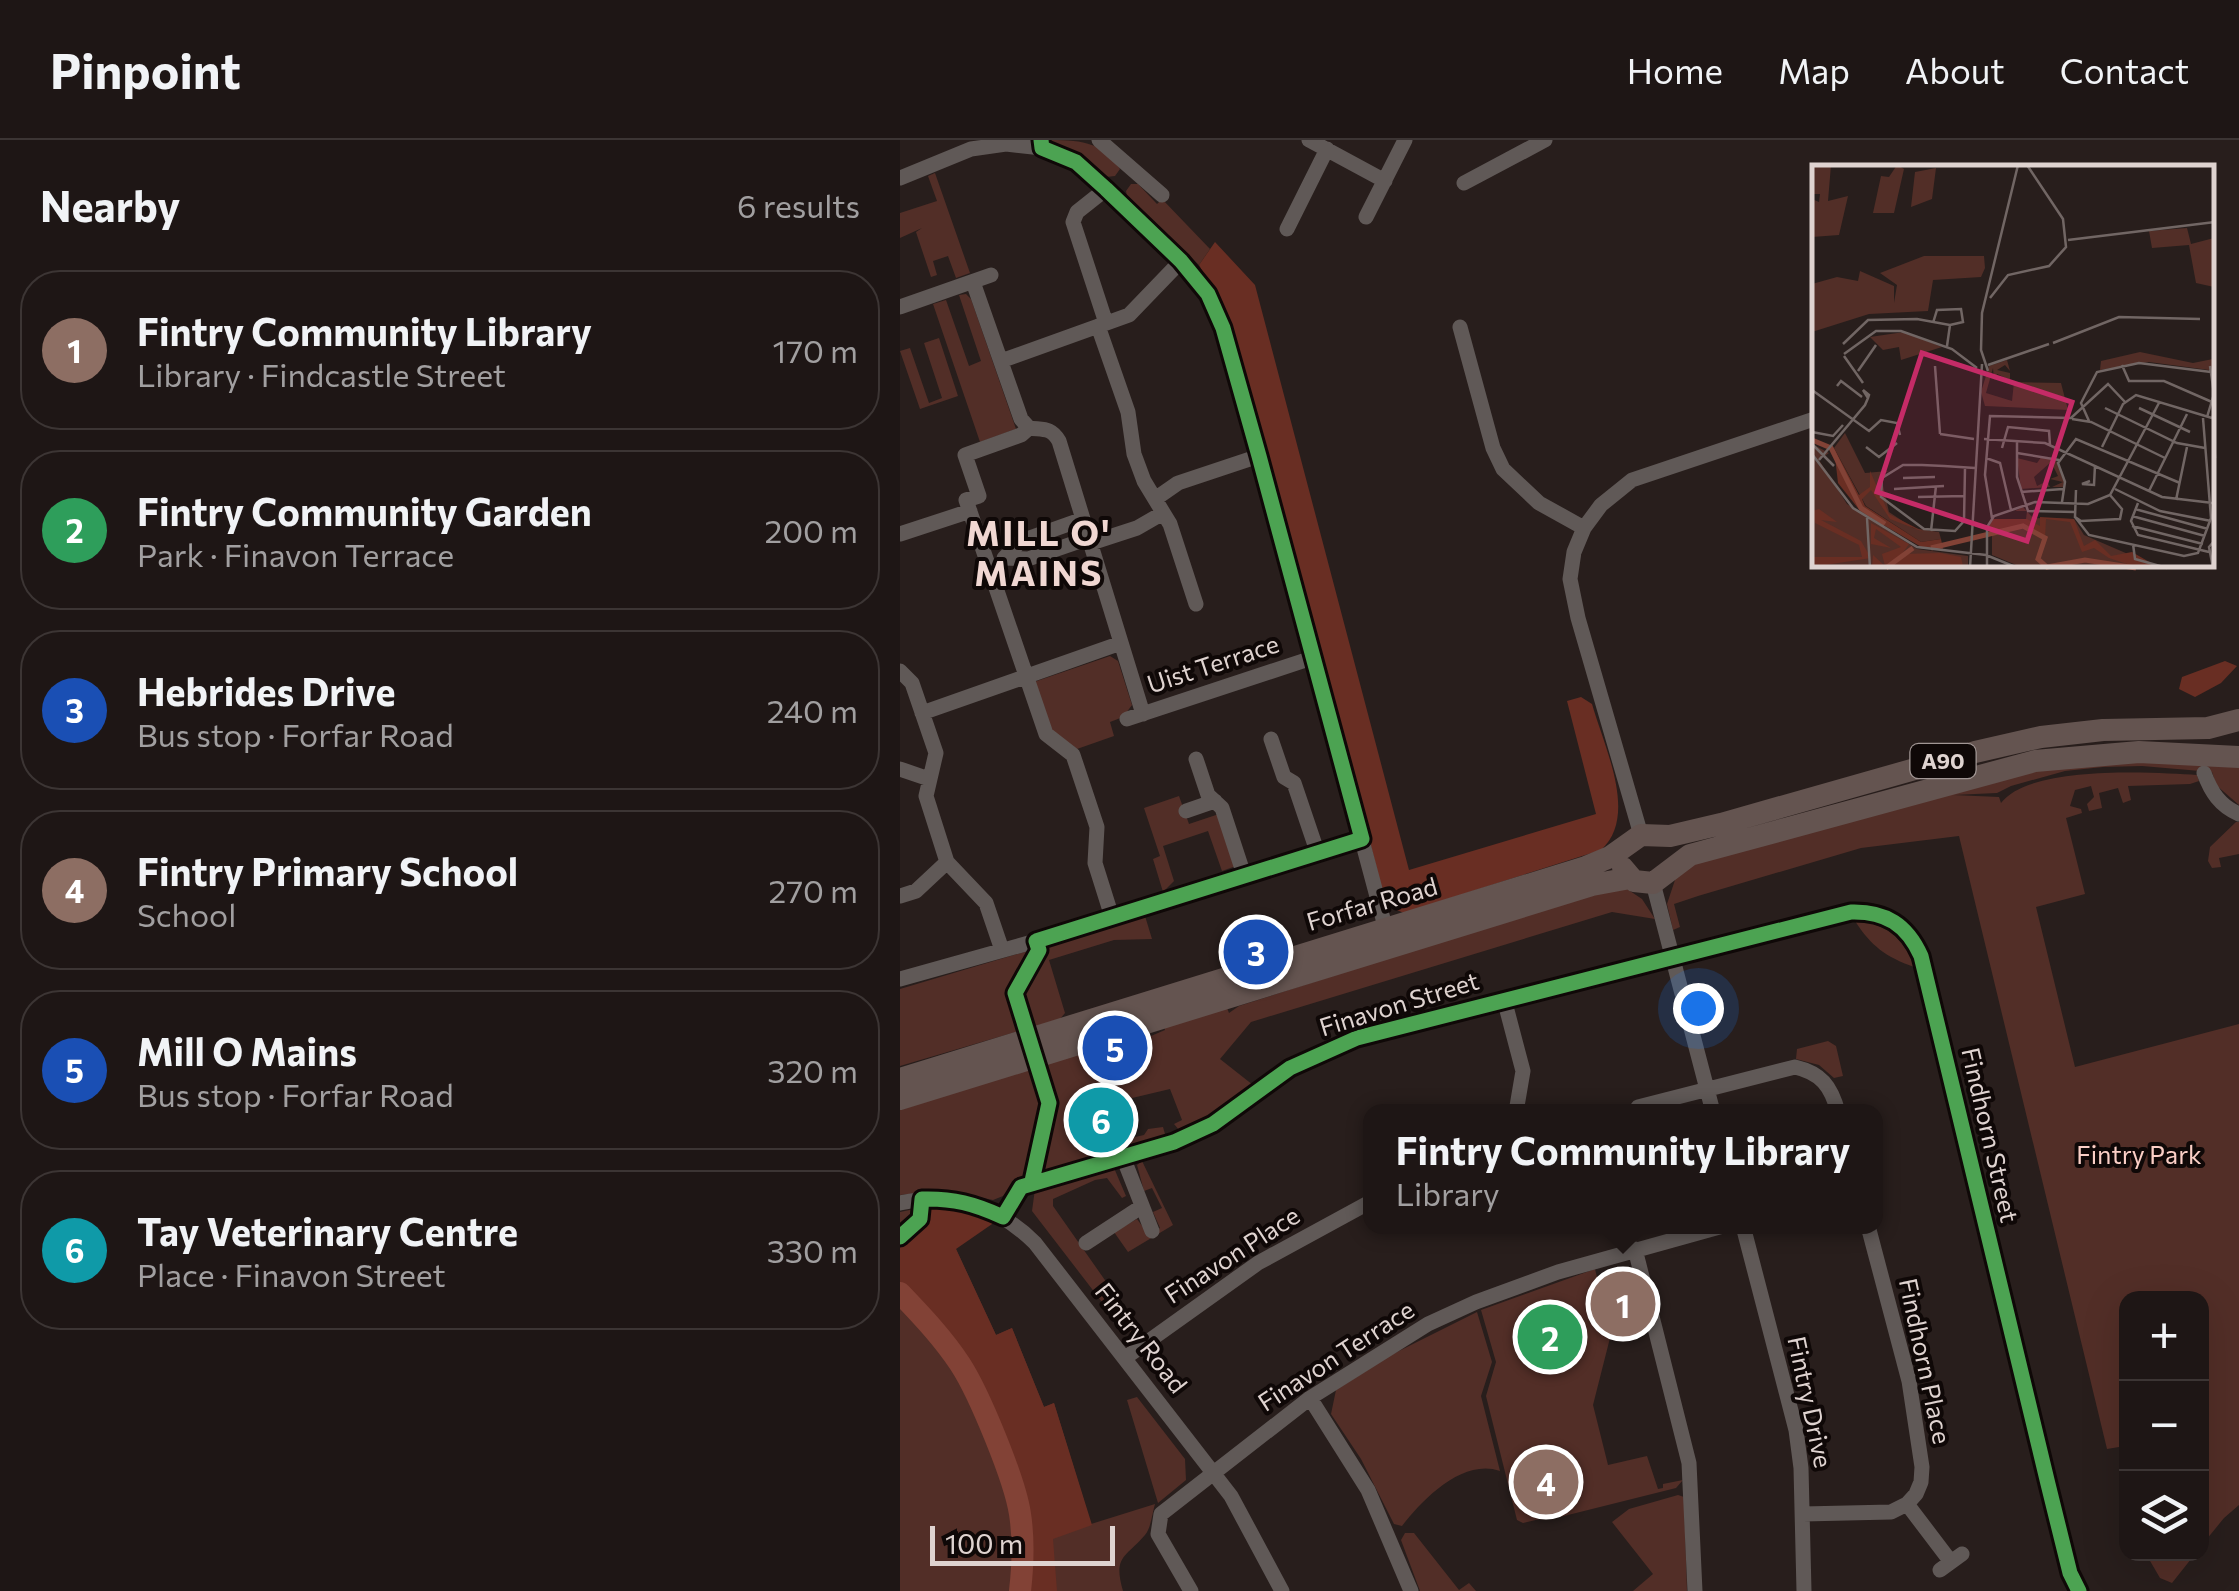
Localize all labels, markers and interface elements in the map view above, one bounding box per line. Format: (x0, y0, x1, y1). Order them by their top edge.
text: Pinpoint (50, 40, 241, 99)
text: Home (1627, 48, 1723, 91)
text: Map (1778, 48, 1850, 91)
text: About (1905, 48, 2005, 91)
text: Contact (2060, 48, 2189, 91)
inset map (1812, 165, 2214, 568)
text: Nearby (40, 179, 180, 231)
text: 6 results (737, 185, 860, 225)
text: Fintry Community Library (137, 307, 592, 354)
text: 1 (67, 330, 82, 370)
text: 170 m (773, 330, 858, 370)
text: Library · Findcastle Street (137, 354, 506, 394)
text: Fintry Community Garden (137, 487, 592, 534)
text: 2 (65, 510, 84, 550)
text: 200 m (765, 510, 858, 550)
district label: MILL O' MAINS (966, 510, 1112, 593)
text: Park · Finavon Terrace (137, 534, 454, 574)
street label: Uist Terrace (1143, 628, 1282, 698)
text: Hebrides Drive (137, 667, 395, 714)
text: 3 (65, 690, 84, 730)
text: 240 m (767, 690, 858, 730)
text: Bus stop · Forfar Road (137, 714, 454, 754)
road number: A90 (1910, 744, 1976, 778)
text: Fintry Primary School (137, 847, 518, 894)
text: 4 (65, 870, 84, 910)
text: 270 m (769, 870, 858, 910)
street label: Forfar Road (1303, 870, 1441, 936)
text: School (137, 894, 236, 934)
pin: 3 (1224, 914, 1288, 990)
street label: Finavon Street (1315, 965, 1482, 1042)
your location (1673, 983, 1724, 1034)
pin: 5 (1082, 1010, 1148, 1086)
text: Mill O Mains (137, 1027, 357, 1074)
street label: Findhorn Street (1956, 1044, 2026, 1225)
text: 5 (65, 1050, 84, 1090)
text: 320 m (767, 1050, 858, 1090)
text: Bus stop · Forfar Road (137, 1074, 454, 1114)
pin: 6 (1068, 1082, 1134, 1158)
popup (1363, 1104, 1883, 1234)
text: Fintry Community Library (1396, 1126, 1850, 1173)
park label: Fintry Park (2076, 1139, 2202, 1169)
text: Library (1396, 1173, 1500, 1213)
street label: Finavon Place (1158, 1199, 1305, 1309)
text: Tay Veterinary Centre (137, 1207, 518, 1254)
text: 6 (65, 1230, 84, 1270)
text: 330 m (767, 1230, 858, 1270)
text: Place · Finavon Street (137, 1254, 446, 1294)
pin: 1 (1590, 1266, 1656, 1342)
street label: Findhorn Place (1894, 1275, 1958, 1446)
street label: Fintry Road (1090, 1276, 1194, 1398)
map controls (2119, 1291, 2209, 1561)
button: + (2119, 1291, 2209, 1381)
street label: Finavon Terrace (1252, 1294, 1419, 1417)
pin: 2 (1518, 1300, 1582, 1374)
street label: Fintry Drive (1782, 1333, 1840, 1470)
button: − (2119, 1381, 2209, 1471)
pin: 4 (1514, 1444, 1578, 1520)
button: layers (2119, 1471, 2209, 1561)
scale bar (930, 1521, 1115, 1566)
text: 100 m (945, 1526, 1023, 1560)

